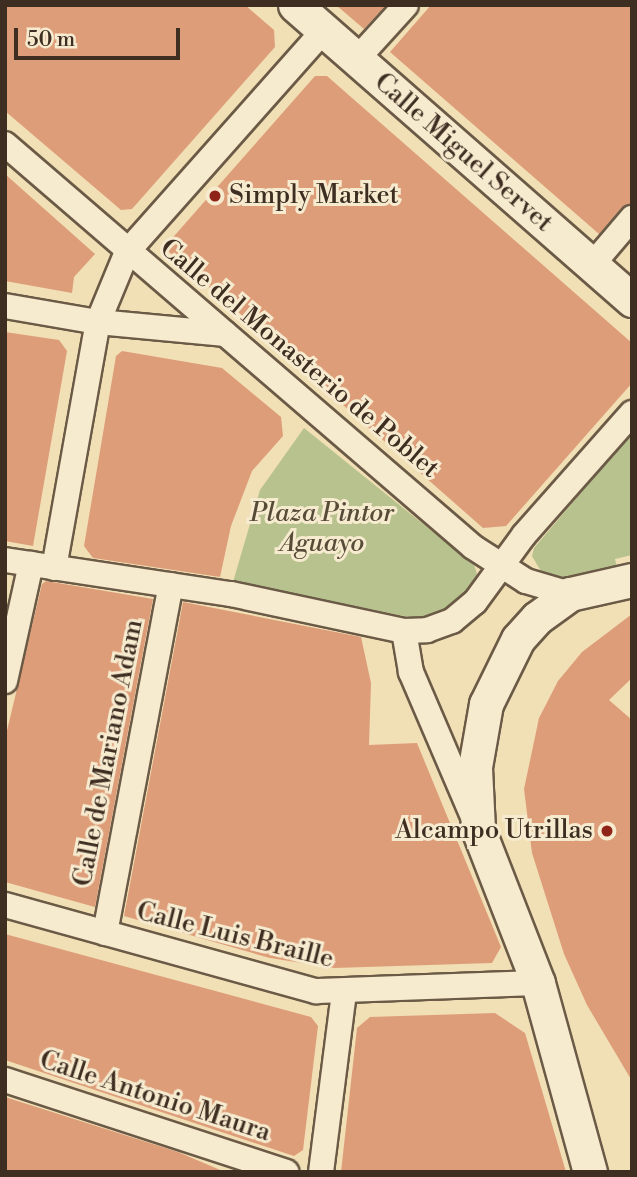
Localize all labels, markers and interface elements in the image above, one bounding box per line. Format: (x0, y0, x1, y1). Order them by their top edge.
scale bar (18, 14, 184, 58)
text: 50 m (27, 27, 75, 53)
street label: Calle Miguel Servet (367, 67, 559, 239)
place label: Simply Market (229, 180, 399, 212)
marker: Simply Market (207, 188, 223, 204)
street label: Calle del Monasterio de Poblet (153, 233, 445, 485)
park label: Plaza Pintor Aguayo (250, 498, 394, 560)
street label: Calle de Mariano Adam (68, 617, 150, 889)
place label: Alcampo Utrillas (395, 815, 593, 847)
marker: Alcampo Utrillas (599, 823, 615, 839)
street label: Calle Luis Braille (133, 896, 337, 976)
street label: Calle Antonio Maura (36, 1045, 274, 1149)

